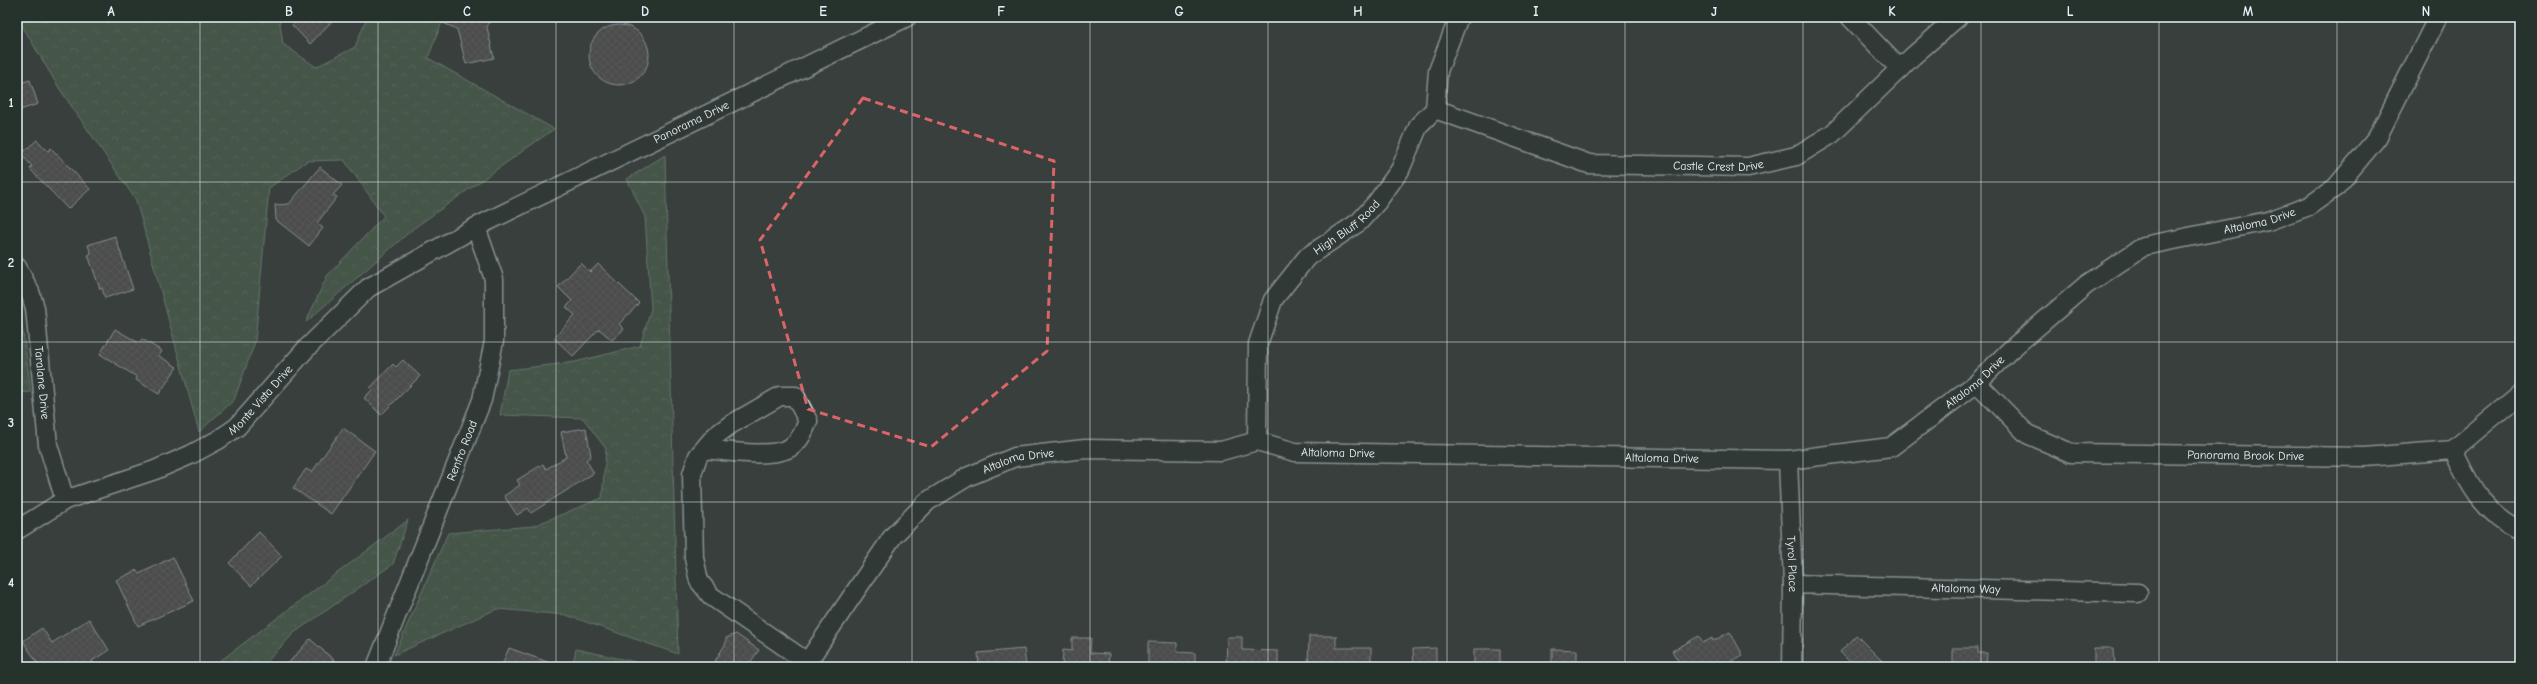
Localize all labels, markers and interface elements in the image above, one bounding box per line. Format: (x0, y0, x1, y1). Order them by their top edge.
text: A (107, 4, 115, 19)
text: B (285, 4, 293, 19)
text: C (463, 4, 471, 19)
text: D (641, 4, 649, 19)
text: E (819, 4, 827, 19)
text: F (997, 4, 1005, 19)
text: G (1174, 4, 1184, 19)
text: H (1353, 4, 1363, 19)
text: I (1533, 4, 1539, 19)
text: J (1711, 4, 1717, 19)
text: K (1888, 4, 1896, 19)
text: L (2067, 4, 2074, 19)
text: M (2243, 4, 2254, 19)
text: N (2422, 4, 2430, 19)
text: 1 (8, 95, 14, 110)
street label: Panorama Drive (651, 98, 731, 146)
street label: Castle Crest Drive (1673, 157, 1765, 174)
street label: High Bluff Road (1311, 197, 1383, 258)
street label: Altaloma Drive (2222, 205, 2297, 237)
text: 2 (8, 255, 14, 270)
street label: Taralane Drive (32, 345, 53, 420)
street label: Altaloma Drive (1942, 353, 2007, 411)
street label: Monte Vista Drive (226, 362, 295, 438)
text: 3 (8, 415, 14, 430)
street label: Renfro Road (444, 418, 480, 483)
street label: Altaloma Drive (1301, 445, 1375, 460)
street label: Altaloma Drive (980, 446, 1055, 477)
street label: Panorama Brook Drive (2187, 448, 2304, 463)
street label: Altaloma Drive (1625, 450, 1699, 466)
street label: Tyrol Place (1784, 535, 1800, 592)
text: 4 (8, 575, 14, 590)
street label: Altaloma Way (1931, 581, 2001, 596)

